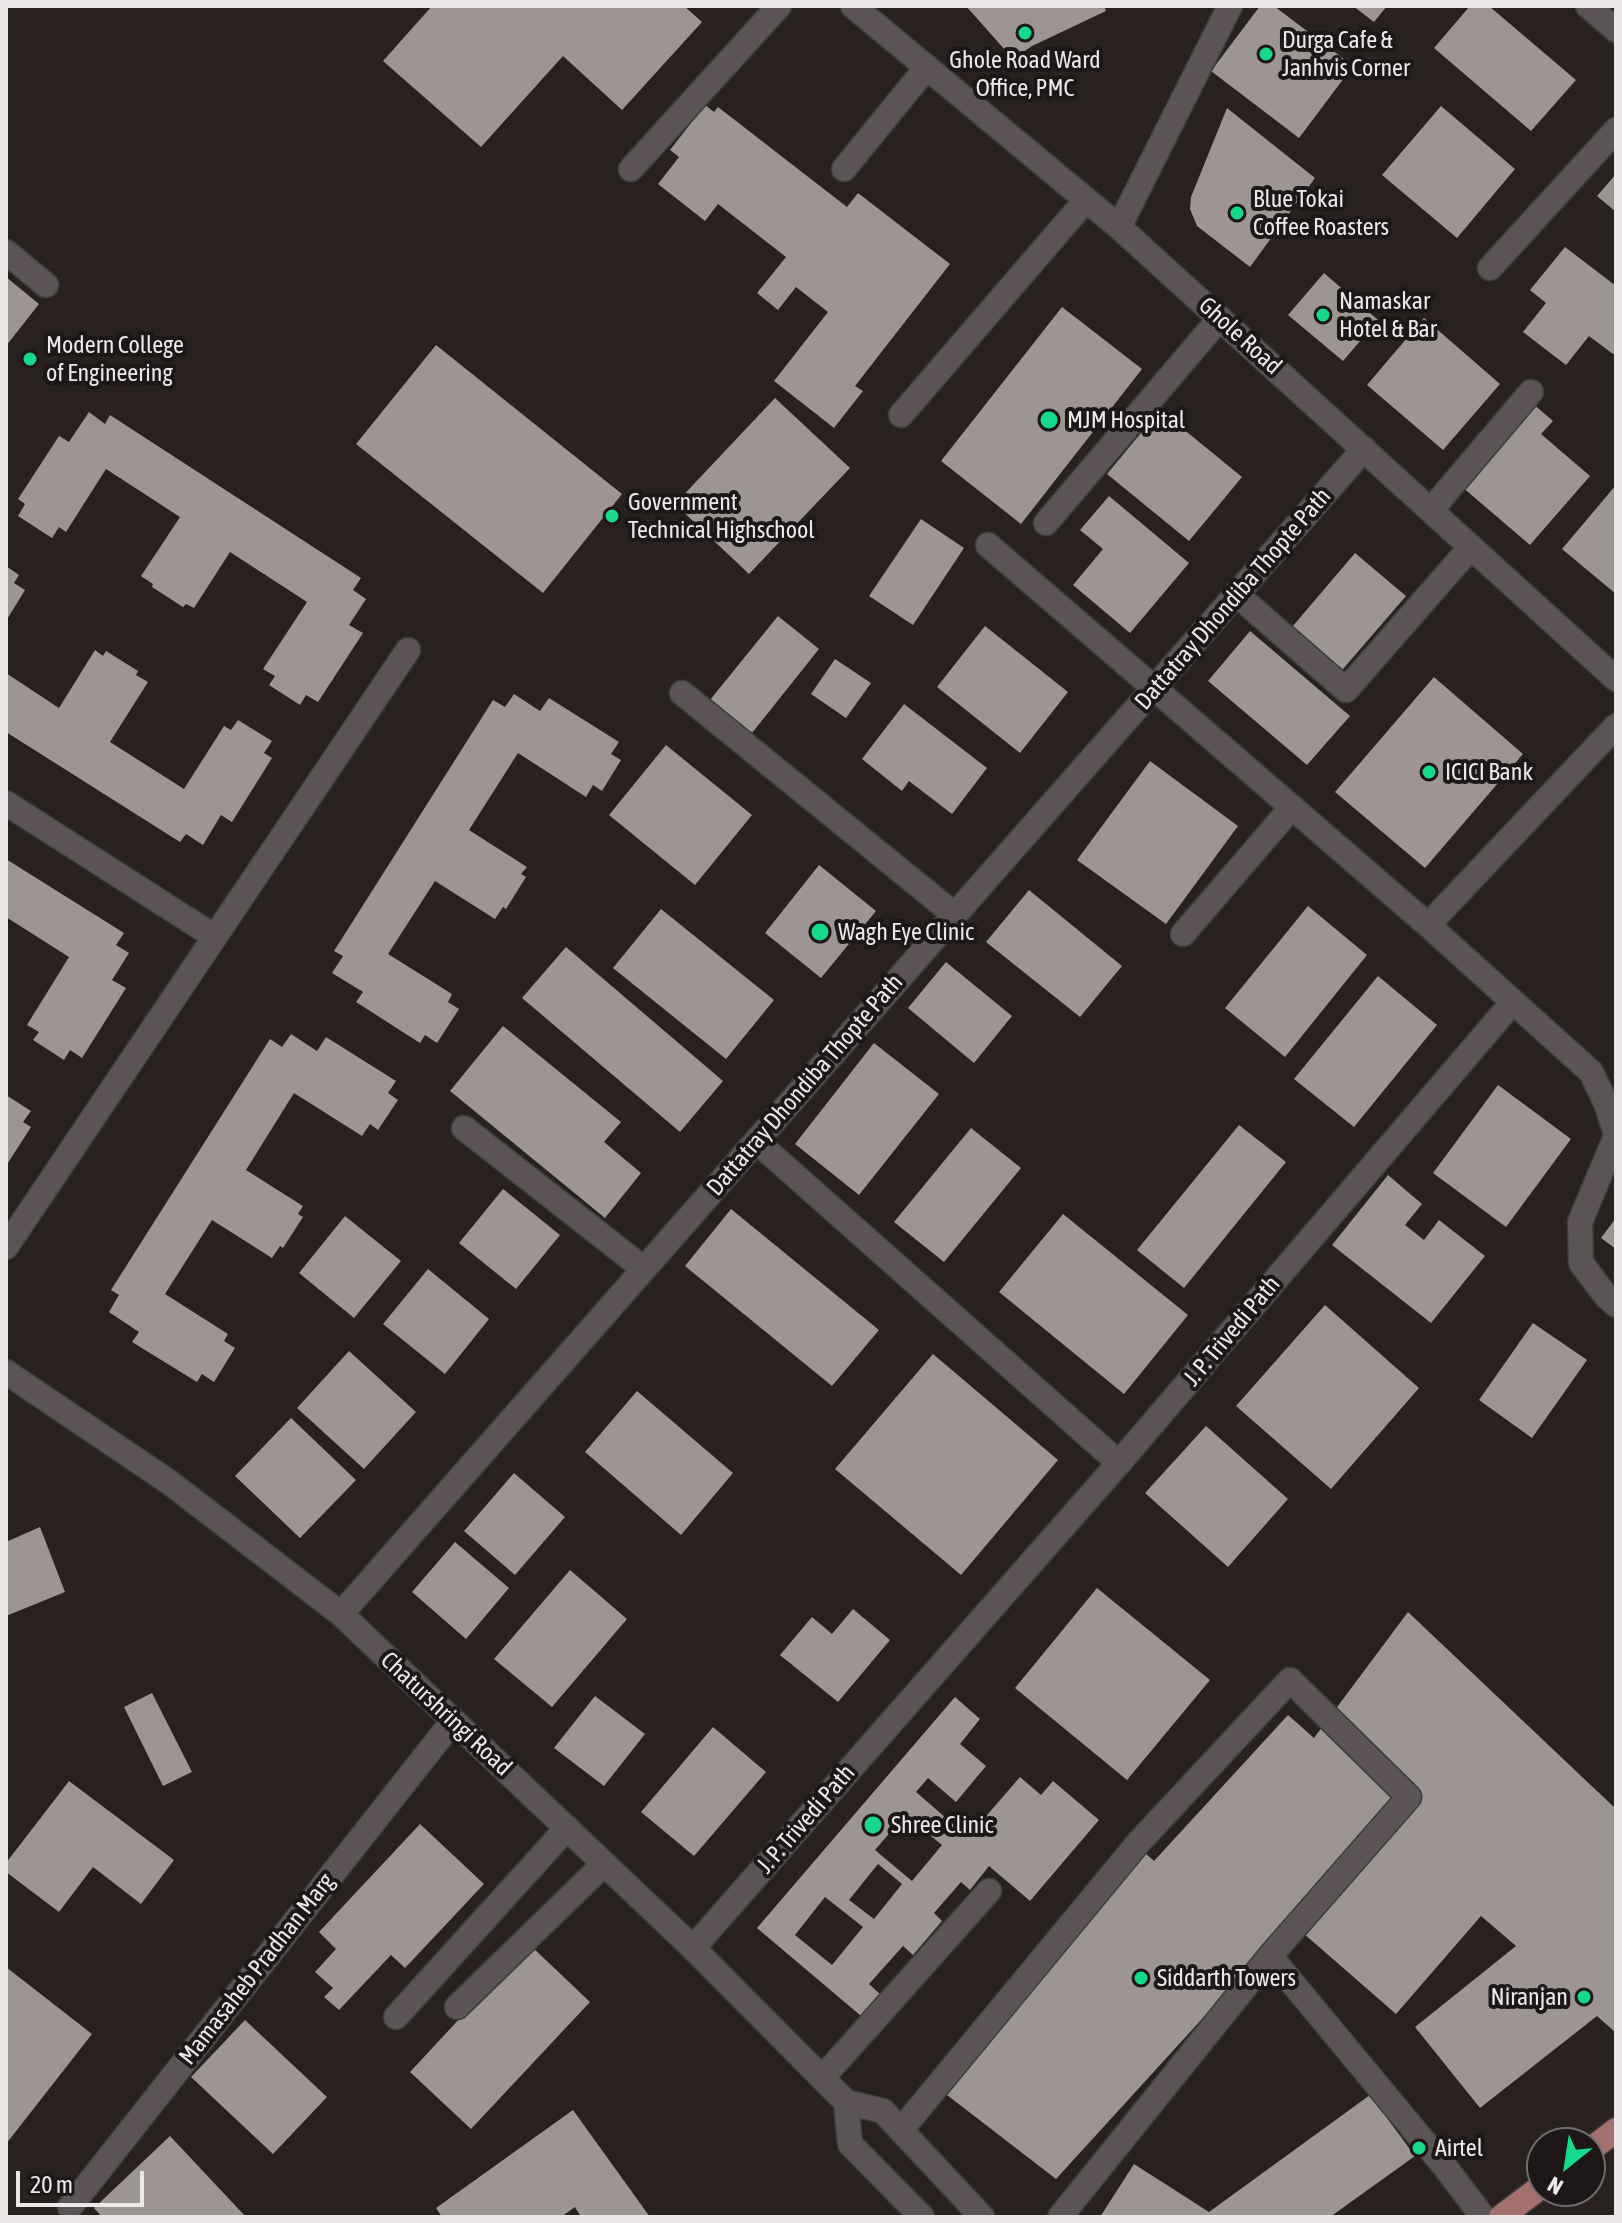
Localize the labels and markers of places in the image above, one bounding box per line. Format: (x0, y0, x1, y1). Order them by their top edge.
marker: Ghole Road Ward Office, PMC (1016, 24, 1034, 42)
place label: Durga Cafe & Janhvis Corner (1282, 26, 1410, 82)
marker: Durga Cafe & Janhvis Corner (1257, 45, 1275, 63)
place label: Ghole Road Ward Office, PMC (949, 46, 1101, 102)
place label: Blue Tokai Coffee Roasters (1253, 185, 1389, 241)
marker: Blue Tokai Coffee Roasters (1228, 204, 1246, 222)
place label: Namaskar Hotel & Bar (1339, 287, 1437, 343)
marker: Namaskar Hotel & Bar (1314, 306, 1332, 324)
place label: Modern College of Engineering (46, 331, 184, 387)
marker: Modern College of Engineering (21, 350, 39, 368)
place label: MJM Hospital (1067, 406, 1185, 434)
marker: MJM Hospital (1038, 409, 1060, 431)
place label: Government Technical Highschool (628, 488, 815, 544)
marker: Government Technical Highschool (603, 507, 621, 525)
place label: ICICI Bank (1445, 758, 1533, 786)
marker: ICICI Bank (1420, 763, 1438, 781)
place label: Wagh Eye Clinic (838, 918, 974, 946)
marker: Wagh Eye Clinic (809, 921, 831, 943)
place label: Shree Clinic (891, 1811, 993, 1839)
marker: Shree Clinic (862, 1814, 884, 1836)
place label: Siddarth Towers (1157, 1964, 1296, 1992)
marker: Siddarth Towers (1132, 1969, 1150, 1987)
place label: Niranjan (1491, 1983, 1568, 2011)
marker: Niranjan (1575, 1988, 1593, 2006)
place label: Airtel (1435, 2134, 1483, 2162)
marker: Airtel (1410, 2139, 1428, 2157)

